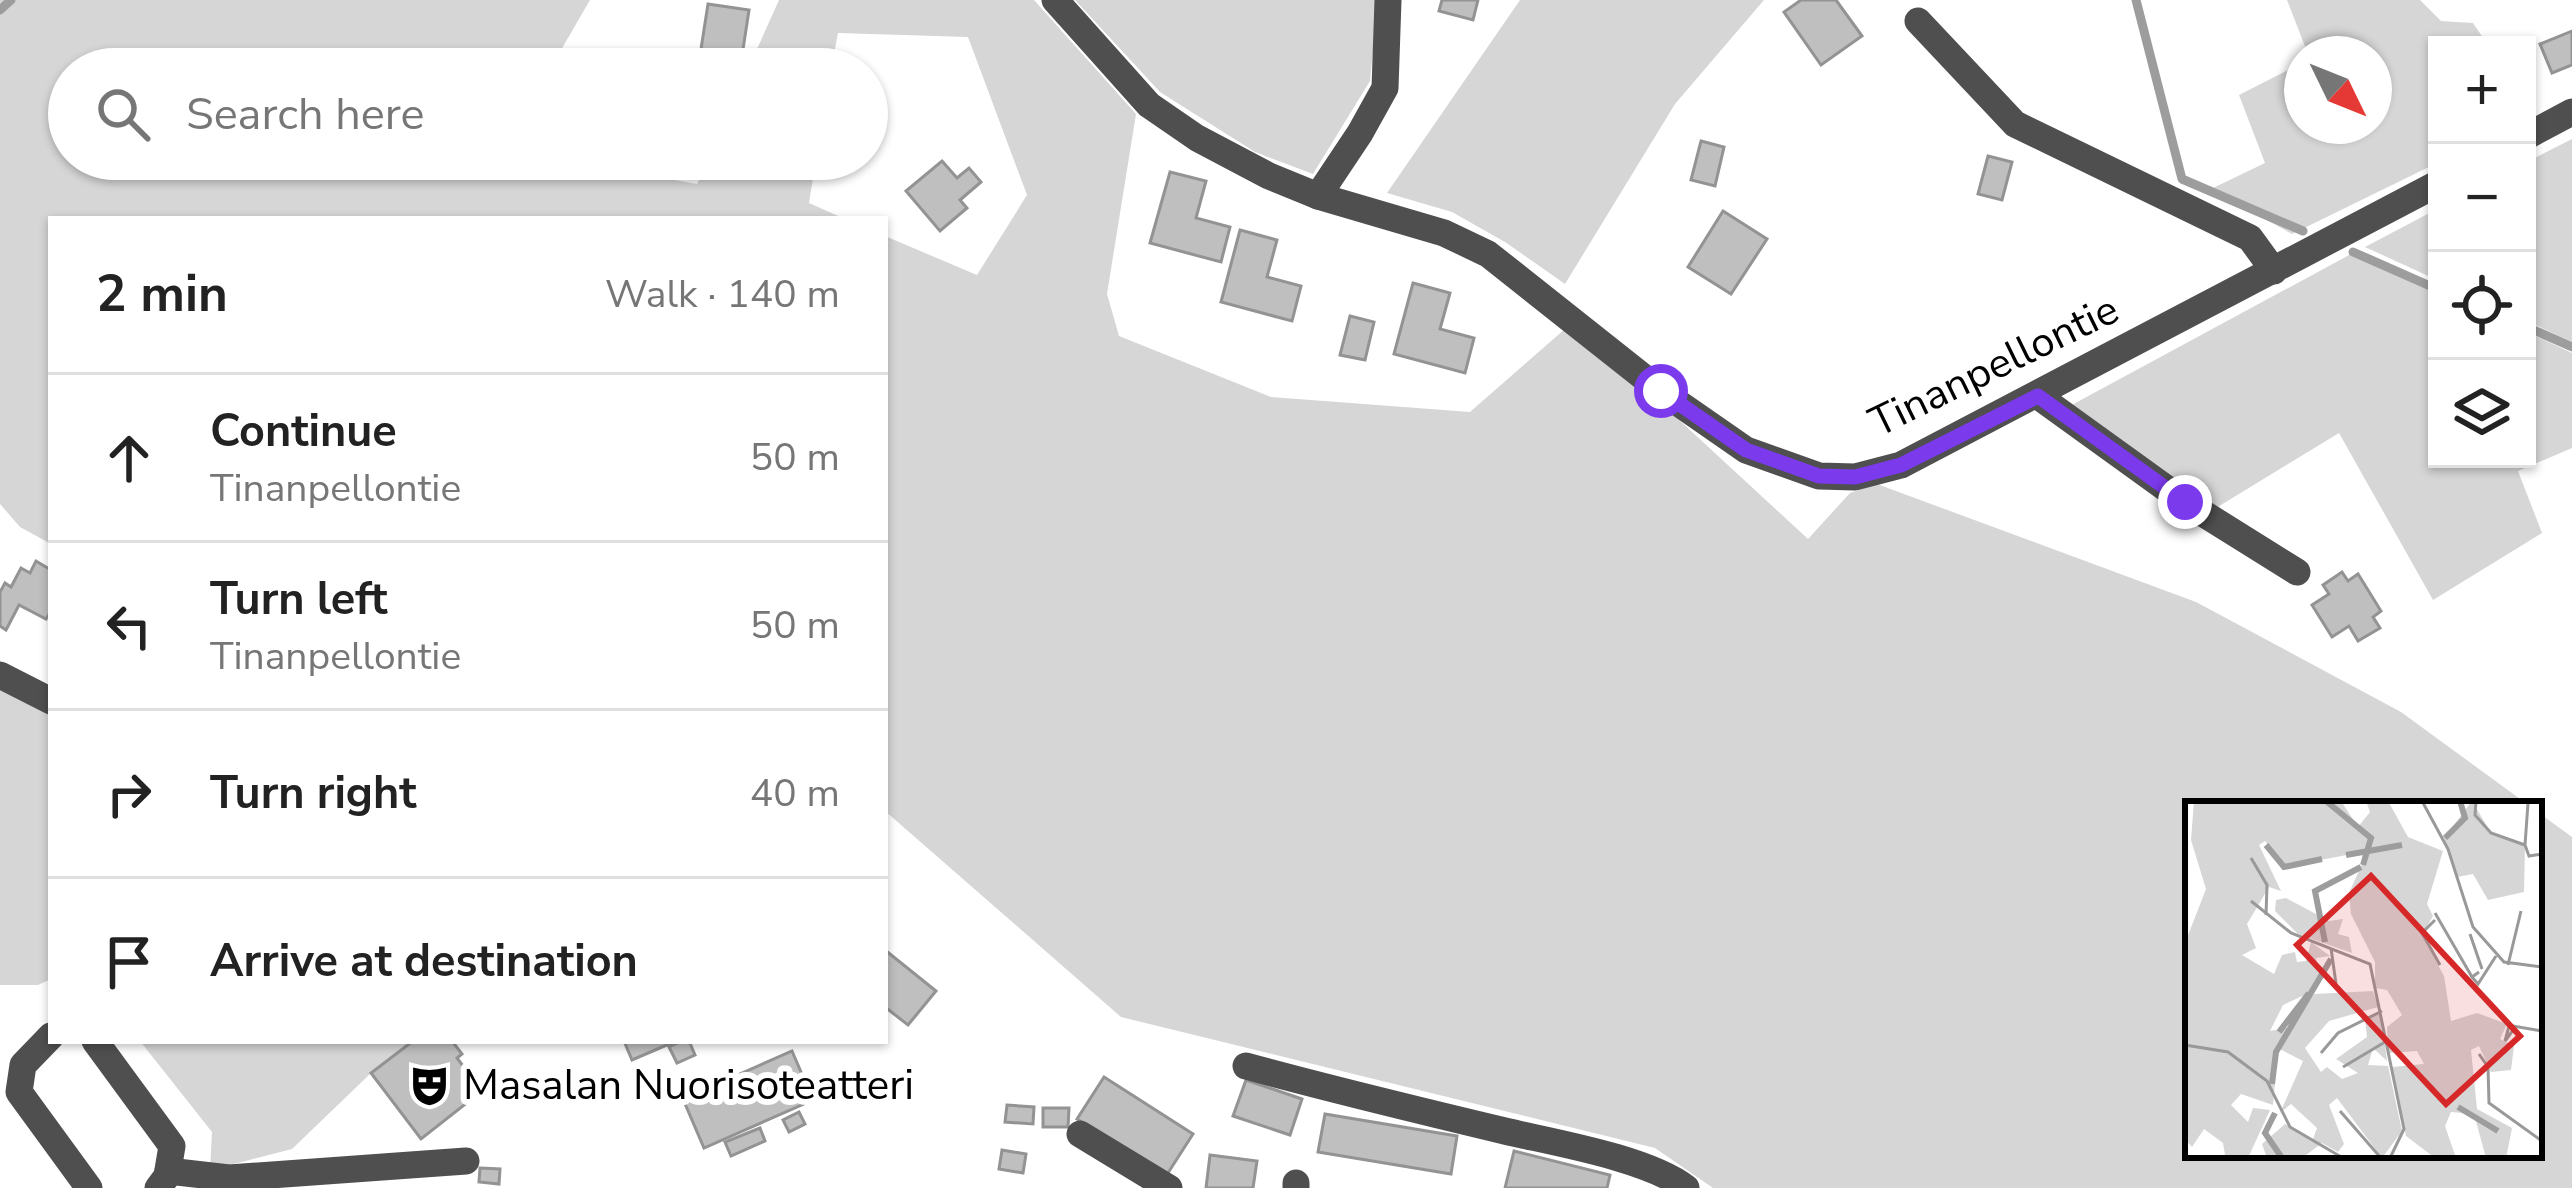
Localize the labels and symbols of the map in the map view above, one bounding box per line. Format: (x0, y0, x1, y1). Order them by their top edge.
north arrow (2284, 36, 2392, 144)
street label: Tinanpellontie (1860, 281, 2128, 451)
route start (1634, 364, 1688, 418)
route end (2158, 475, 2212, 529)
inset map (2185, 801, 2542, 1158)
place label: Masalan Nuorisoteatteri (463, 1057, 914, 1114)
theatre icon: Masalan Nuorisoteatteri (406, 1062, 452, 1108)

